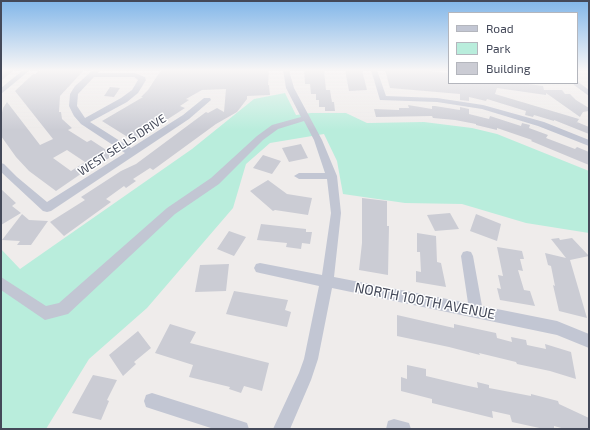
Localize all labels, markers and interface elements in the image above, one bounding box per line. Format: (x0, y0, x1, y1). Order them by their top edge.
legend (448, 12, 578, 84)
text: Road (486, 21, 514, 35)
text: Park (486, 41, 511, 55)
text: Building (486, 61, 530, 75)
street label: WEST SELLS DRIVE (75, 111, 169, 179)
street label: NORTH 100TH AVENUE (353, 279, 497, 323)

